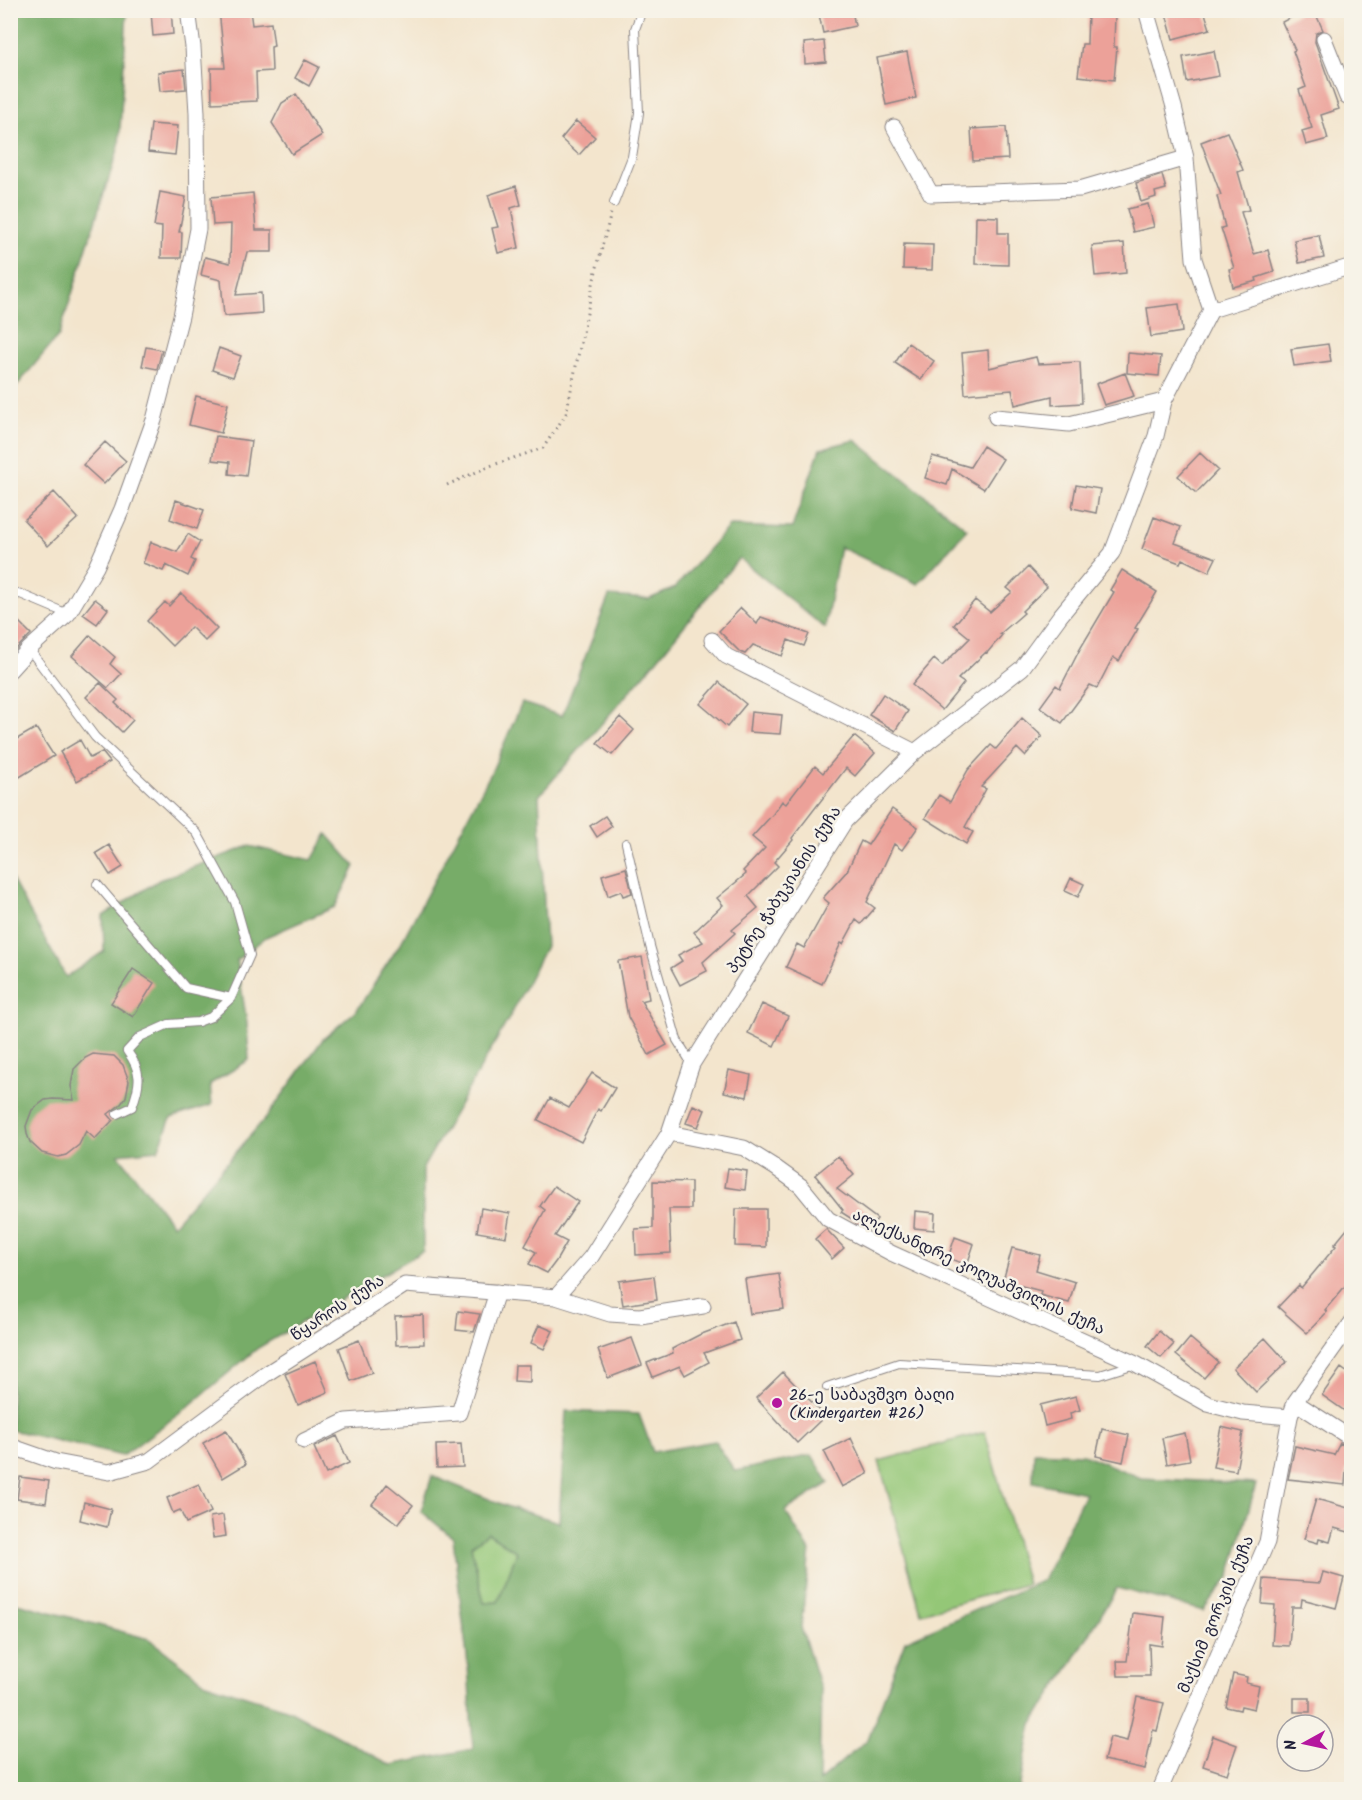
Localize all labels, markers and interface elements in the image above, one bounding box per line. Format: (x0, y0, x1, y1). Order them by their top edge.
street label: პეტრე ჭაბუკიანის ქუჩა (721, 801, 848, 979)
street label: ალექსანდრე კოღუაშვილის ქუჩა (848, 1203, 1109, 1342)
street label: წყაროს ქუჩა (286, 1269, 390, 1348)
place label: 26-ე საბავშვო ბაღი (Kindergarten #26) (789, 1383, 954, 1426)
marker: 26-ე საბავშვო ბაღი (Kindergarten #26) (770, 1396, 784, 1410)
street label: მაქსიმ გორკის ქუჩა (1172, 1532, 1261, 1697)
north arrow (1275, 1713, 1335, 1773)
text: N (1279, 1738, 1305, 1752)

